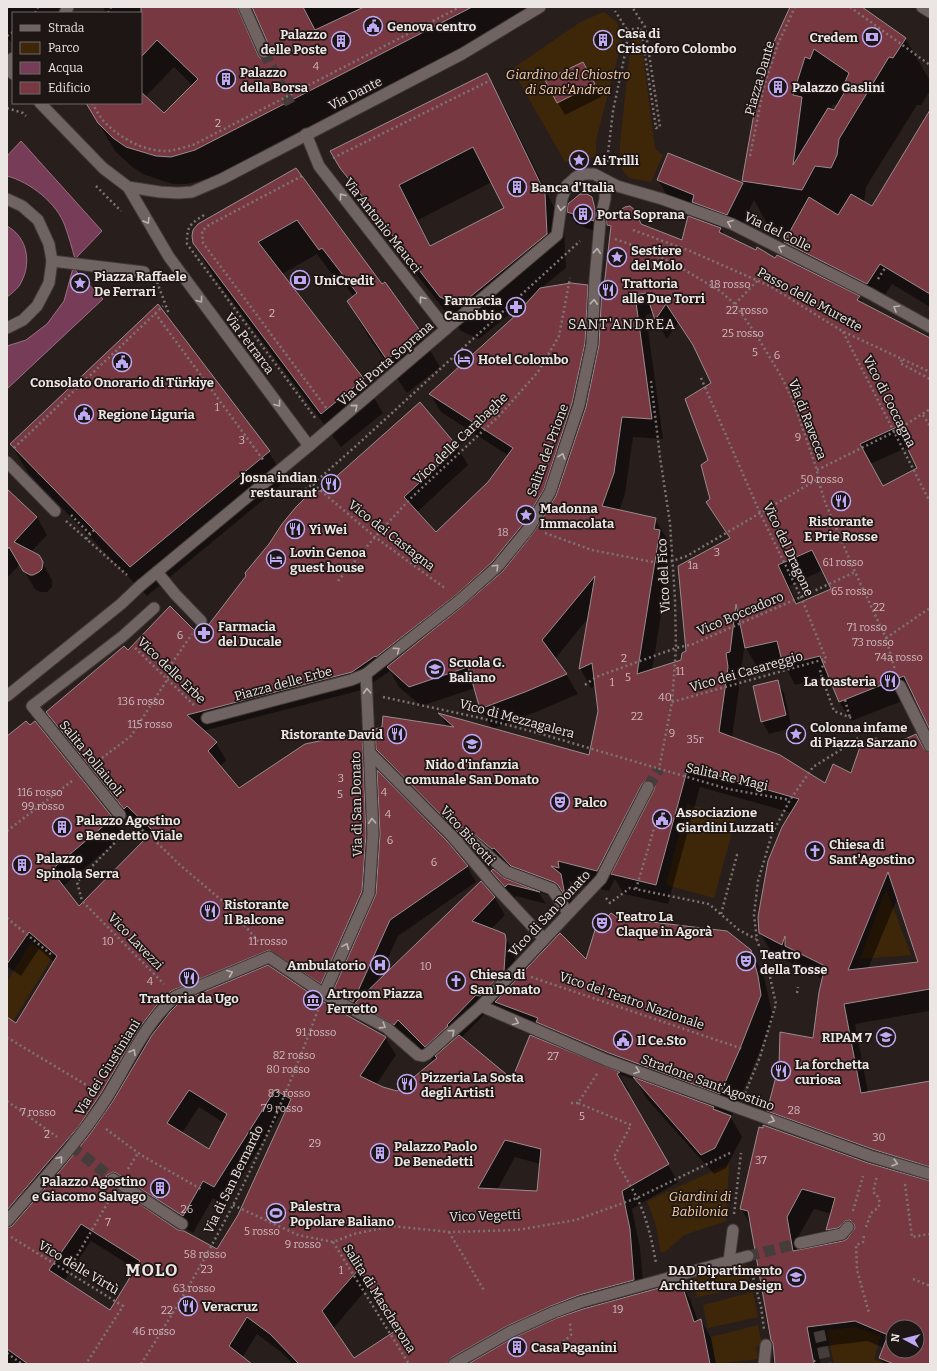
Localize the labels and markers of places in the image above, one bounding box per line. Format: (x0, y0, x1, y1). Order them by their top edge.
public building icon: Genova centro (362, 15, 384, 37)
place label: Genova centro (387, 19, 477, 34)
place label: Casa di Cristoforo Colombo (617, 26, 737, 56)
bank icon: Credem (861, 26, 883, 48)
place label: Palazzo delle Poste (261, 27, 327, 57)
building icon: Casa di Cristoforo Colombo (592, 29, 614, 51)
building icon: Palazzo delle Poste (330, 30, 352, 52)
place label: Credem (810, 30, 859, 45)
place label: Palazzo della Borsa (240, 65, 309, 95)
building icon: Palazzo della Borsa (215, 68, 237, 90)
building icon: Palazzo Gaslini (767, 76, 789, 98)
place label: Palazzo Gaslini (792, 80, 885, 95)
place icon: Ai Trilli (568, 149, 590, 171)
place label: Ai Trilli (593, 153, 639, 168)
building icon: Banca d'Italia (506, 176, 528, 198)
place label: Banca d'Italia (531, 180, 615, 195)
building icon: Porta Soprana (572, 203, 594, 225)
place label: Porta Soprana (597, 207, 686, 222)
place label: Sestiere del Molo (631, 243, 683, 273)
place icon: Sestiere del Molo (606, 246, 628, 268)
place label: Piazza Raffaele De Ferrari (94, 269, 187, 299)
bank icon: UniCredit (289, 269, 311, 291)
place icon: Piazza Raffaele De Ferrari (69, 272, 91, 294)
place label: UniCredit (314, 273, 374, 288)
place label: Trattoria alle Due Torri (622, 276, 705, 306)
restaurant icon: Trattoria alle Due Torri (597, 279, 619, 301)
place label: Farmacia Canobbio (444, 293, 503, 323)
pharmacy icon: Farmacia Canobbio (505, 296, 527, 318)
hotel icon: Hotel Colombo (453, 348, 475, 370)
public building icon: Consolato Onorario di Türkiye (111, 351, 133, 373)
place label: Hotel Colombo (478, 352, 569, 367)
place label: Consolato Onorario di Türkiye (30, 375, 214, 390)
public building icon: Regione Liguria (73, 403, 95, 425)
place label: Regione Liguria (98, 407, 195, 422)
place label: Josna indian restaurant (240, 470, 318, 500)
restaurant icon: Josna indian restaurant (320, 473, 342, 495)
restaurant icon: Ristorante E Prie Rosse (830, 490, 852, 512)
place label: Madonna Immacolata (540, 501, 615, 531)
place icon: Madonna Immacolata (515, 504, 537, 526)
place label: Ristorante E Prie Rosse (804, 514, 878, 544)
restaurant icon: Yi Wei (284, 518, 306, 540)
place label: Yi Wei (309, 522, 347, 537)
place label: Lovin Genoa guest house (290, 545, 367, 575)
hotel icon: Lovin Genoa guest house (265, 548, 287, 570)
place label: Farmacia del Ducale (218, 619, 282, 649)
pharmacy icon: Farmacia del Ducale (193, 622, 215, 644)
place label: Scuola G. Baliano (449, 655, 505, 685)
school or university icon: Scuola G. Baliano (424, 658, 446, 680)
restaurant icon: La toasteria (879, 670, 901, 692)
place label: La toasteria (804, 674, 877, 689)
place label: Colonna infame di Piazza Sarzano (810, 720, 917, 750)
restaurant icon: Ristorante David (386, 723, 408, 745)
place icon: Colonna infame di Piazza Sarzano (785, 723, 807, 745)
place label: Ristorante David (281, 727, 383, 742)
school or university icon: Nido d'infanzia comunale San Donato (461, 733, 483, 755)
place label: Nido d'infanzia comunale San Donato (405, 757, 540, 787)
theatre icon: Palco (549, 791, 571, 813)
place label: Palco (574, 795, 607, 810)
place label: Associazione Giardini Luzzati (676, 805, 774, 835)
public building icon: Associazione Giardini Luzzati (651, 808, 673, 830)
place label: Palazzo Agostino e Benedetto Viale (76, 813, 183, 843)
building icon: Palazzo Agostino e Benedetto Viale (51, 816, 73, 838)
place label: Chiesa di Sant'Agostino (829, 837, 915, 867)
church icon: Chiesa di Sant'Agostino (804, 840, 826, 862)
place label: Palazzo Spinola Serra (36, 851, 120, 881)
building icon: Palazzo Spinola Serra (11, 854, 33, 876)
place label: Ristorante Il Balcone (224, 897, 289, 927)
restaurant icon: Ristorante Il Balcone (199, 900, 221, 922)
place label: Teatro La Claque in Agorà (616, 909, 713, 939)
theatre icon: Teatro La Claque in Agorà (591, 912, 613, 934)
place label: Teatro della Tosse (760, 947, 828, 977)
theatre icon: Teatro della Tosse (735, 950, 757, 972)
hospital icon: Ambulatorio (369, 954, 391, 976)
place label: Ambulatorio (287, 958, 366, 973)
restaurant icon: Trattoria da Ugo (178, 967, 200, 989)
place label: Chiesa di San Donato (470, 967, 541, 997)
church icon: Chiesa di San Donato (445, 970, 467, 992)
place label: Artroom Piazza Ferretto (327, 986, 423, 1016)
museum icon: Artroom Piazza Ferretto (302, 989, 324, 1011)
place label: Trattoria da Ugo (139, 991, 239, 1006)
school or university icon: RIPAM 7 (875, 1026, 897, 1048)
public building icon: Il Ce.Sto (612, 1029, 634, 1051)
place label: RIPAM 7 (822, 1030, 872, 1045)
place label: Il Ce.Sto (637, 1033, 687, 1048)
place label: La forchetta curiosa (795, 1057, 870, 1087)
restaurant icon: La forchetta curiosa (770, 1060, 792, 1082)
place label: Pizzeria La Sosta degli Artisti (421, 1070, 524, 1100)
restaurant icon: Pizzeria La Sosta degli Artisti (396, 1073, 418, 1095)
place label: Palazzo Paolo De Benedetti (394, 1139, 478, 1169)
building icon: Palazzo Paolo De Benedetti (369, 1142, 391, 1164)
place label: Palazzo Agostino e Giacomo Salvago (32, 1174, 146, 1204)
building icon: Palazzo Agostino e Giacomo Salvago (149, 1177, 171, 1199)
place label: Palestra Popolare Baliano (290, 1199, 395, 1229)
sports icon: Palestra Popolare Baliano (265, 1202, 287, 1224)
place label: DAD Dipartimento Architettura Design (659, 1263, 783, 1293)
school or university icon: DAD Dipartimento Architettura Design (785, 1266, 807, 1288)
restaurant icon: Veracruz (177, 1295, 199, 1317)
place label: Veracruz (202, 1299, 258, 1314)
building icon: Casa Paganini (506, 1336, 528, 1358)
place label: Casa Paganini (531, 1340, 617, 1355)

